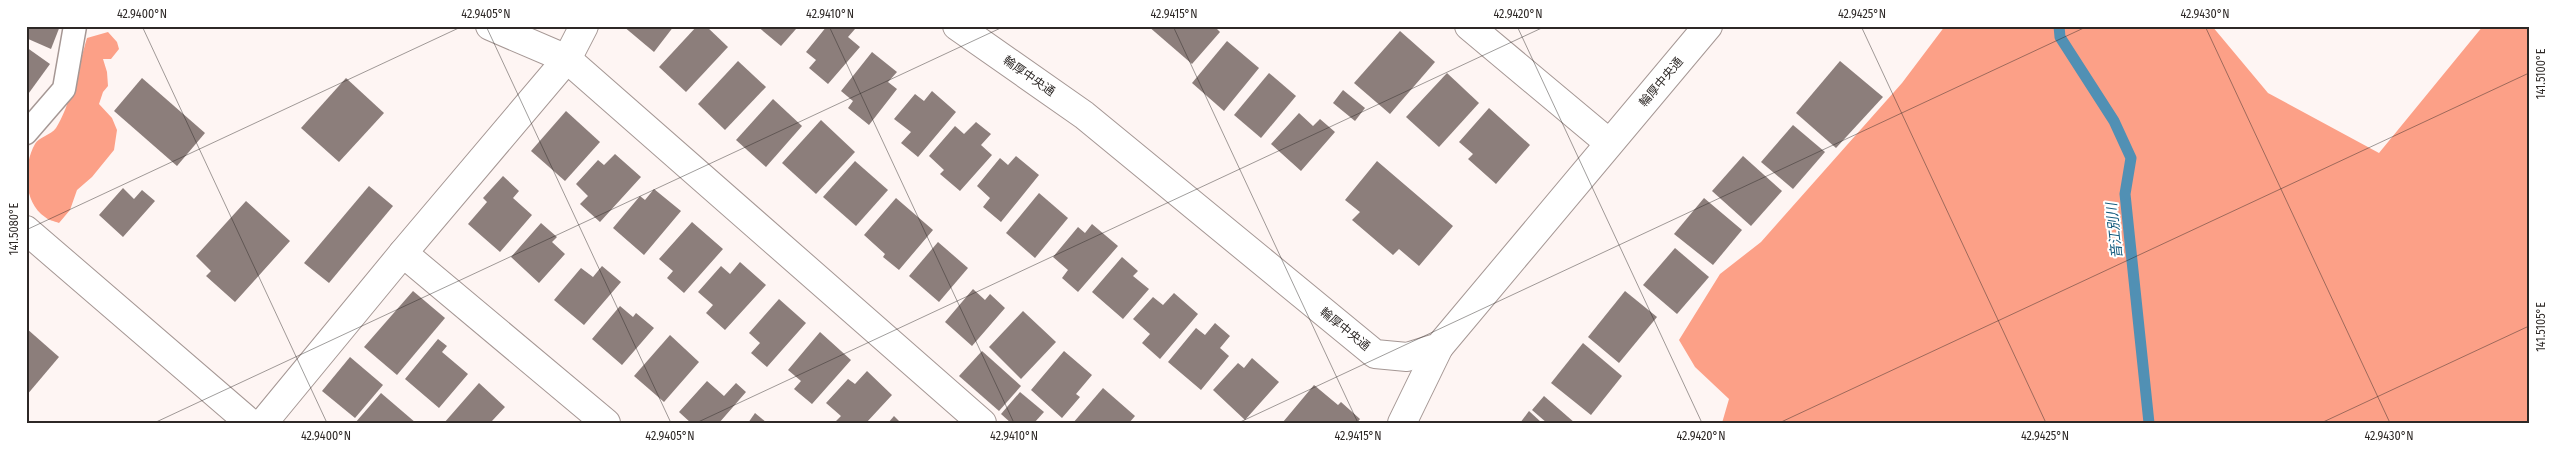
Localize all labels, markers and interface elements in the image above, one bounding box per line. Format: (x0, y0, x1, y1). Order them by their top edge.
text: 42.9400°N (117, 7, 167, 21)
text: 42.9405°N (461, 7, 511, 21)
text: 42.9410°N (806, 7, 854, 21)
text: 42.9415°N (1150, 7, 1198, 21)
text: 42.9420°N (1493, 7, 1543, 21)
text: 42.9425°N (1838, 7, 1886, 21)
text: 42.9430°N (2180, 7, 2230, 21)
text: 141.5100°E (2534, 48, 2548, 99)
street label: 輪厚中央通 (1000, 53, 1058, 99)
street label: 輪厚中央通 (1636, 55, 1686, 109)
water label: 音江別川 (2103, 200, 2126, 260)
text: 141.5080°E (7, 202, 21, 255)
text: 141.5105°E (2534, 302, 2548, 352)
street label: 輪厚中央通 (1317, 305, 1373, 353)
text: 42.9400°N (301, 429, 351, 443)
text: 42.9405°N (645, 429, 695, 443)
text: 42.9410°N (990, 429, 1038, 443)
text: 42.9415°N (1334, 429, 1382, 443)
text: 42.9420°N (1676, 429, 1726, 443)
text: 42.9425°N (2021, 429, 2069, 443)
text: 42.9430°N (2364, 429, 2414, 443)

